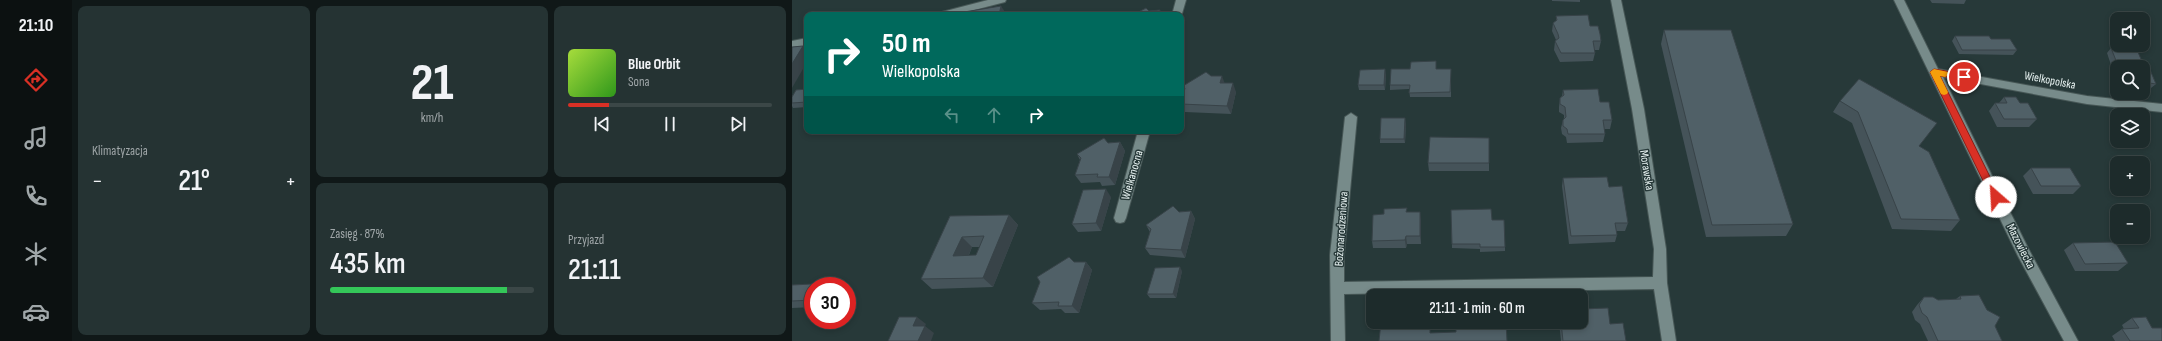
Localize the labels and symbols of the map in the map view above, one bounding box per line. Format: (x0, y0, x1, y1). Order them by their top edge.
pin (1947, 60, 1981, 94)
street label: Wielkopolska (2023, 68, 2077, 93)
street label: Wielkanocna (1118, 148, 1147, 202)
street label: Morawska (1636, 149, 1657, 191)
position arrow (1975, 176, 2017, 218)
street label: Bożonarodzeniowa (1331, 191, 1352, 267)
street label: Mazowiecka (2003, 221, 2038, 272)
speed limit sign: 30 (804, 277, 856, 329)

